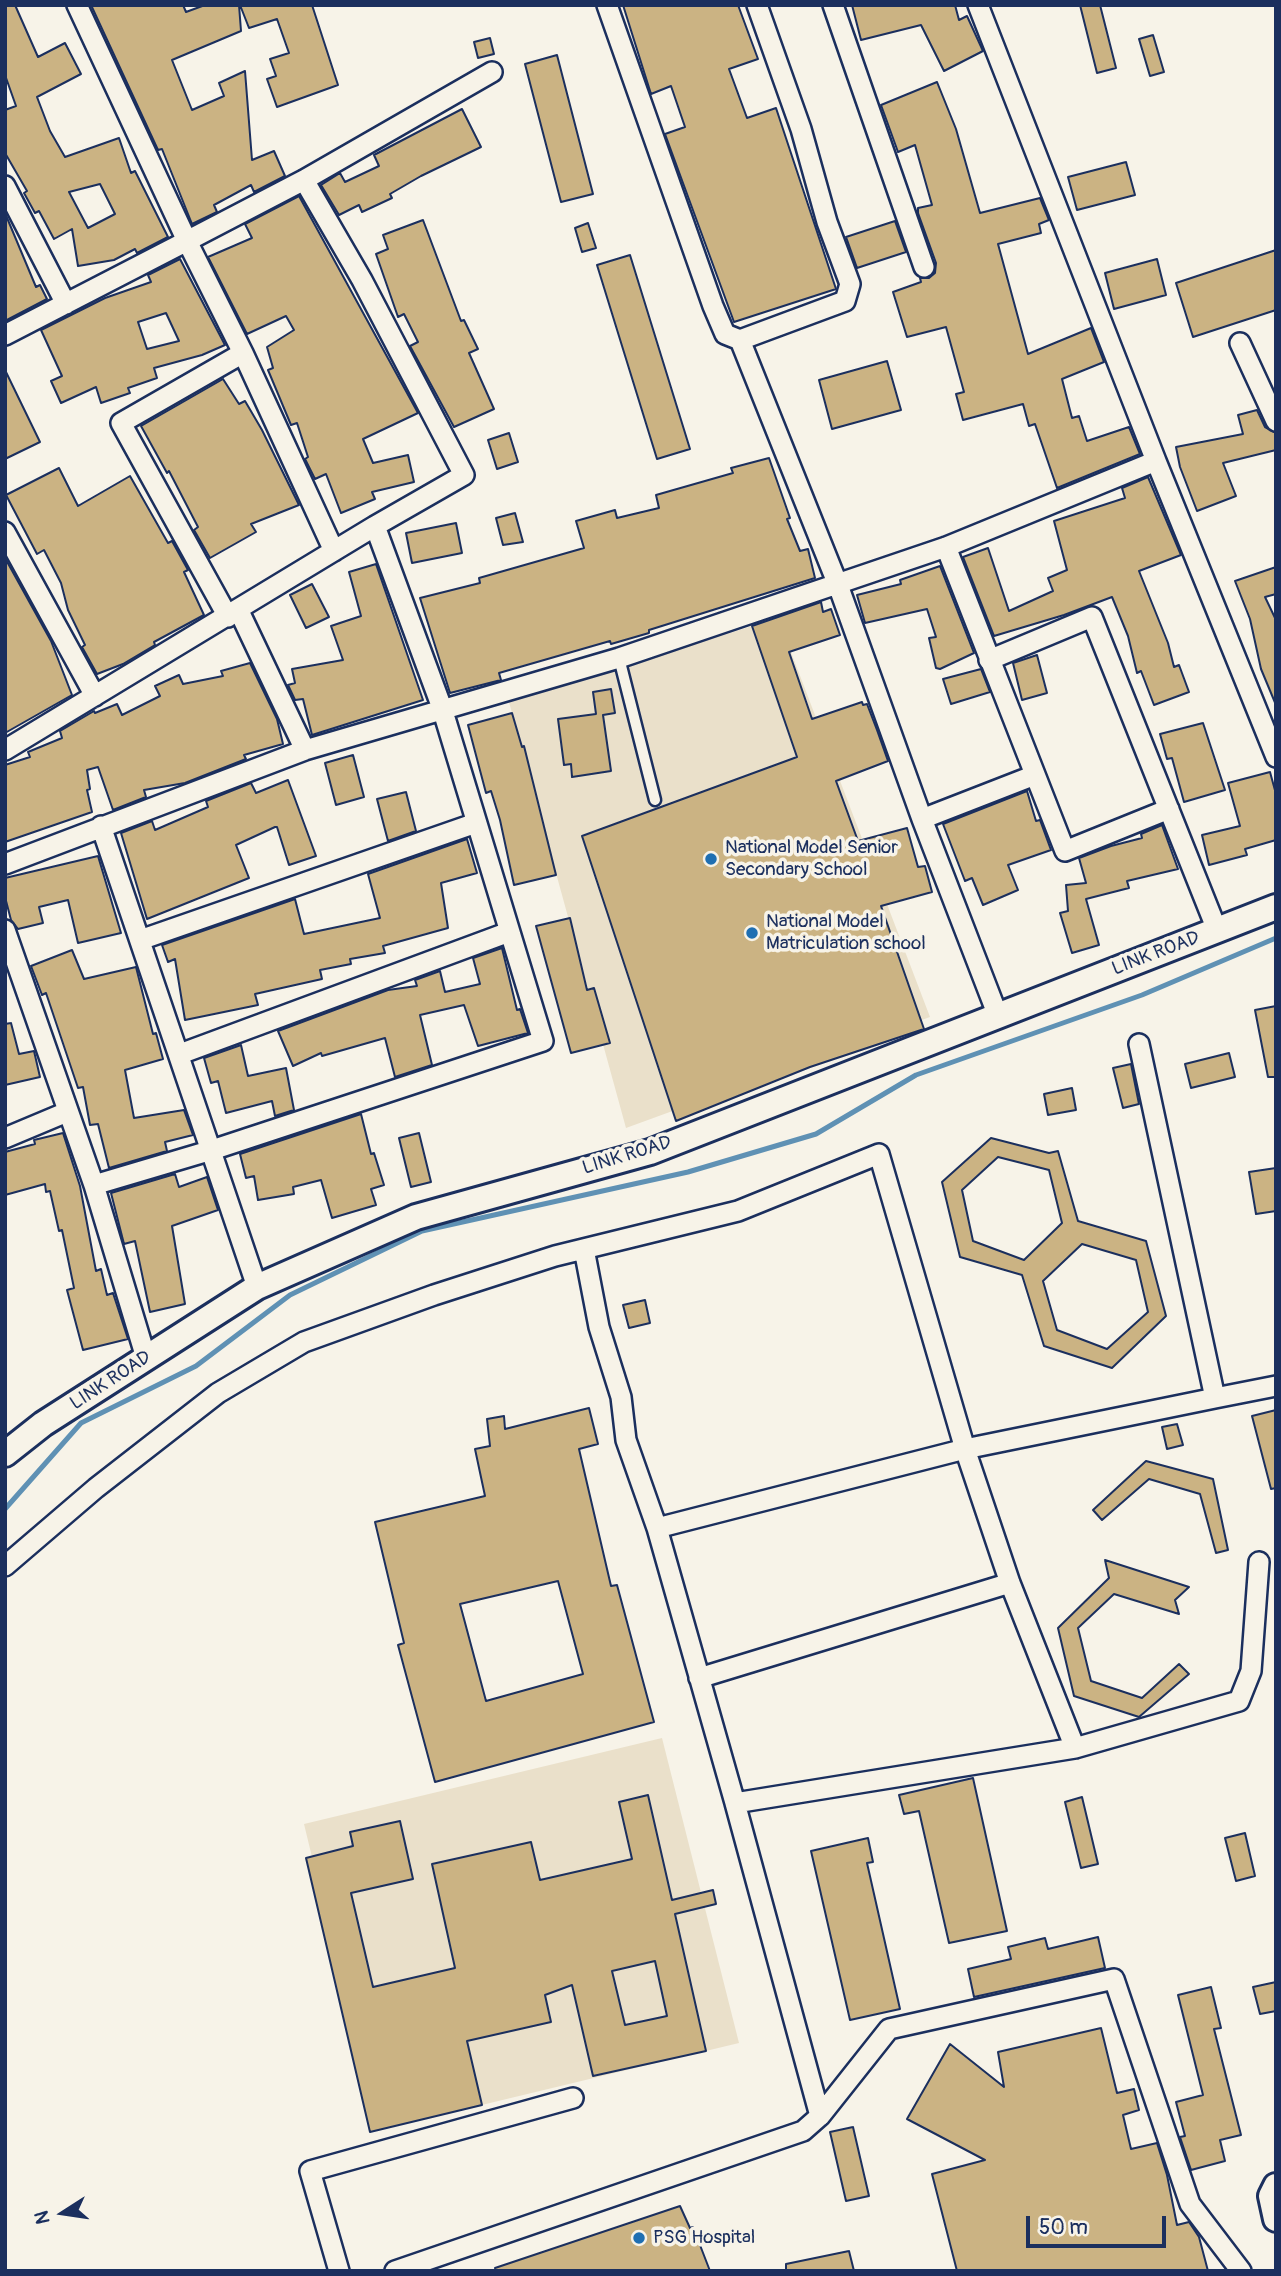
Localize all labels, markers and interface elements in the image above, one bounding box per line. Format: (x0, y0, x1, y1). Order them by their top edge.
place label: National Model Senior Secondary School (725, 837, 898, 881)
marker: National Model Senior Secondary School (703, 851, 719, 867)
place label: National Model Matriculation school (766, 911, 926, 955)
marker: National Model Matriculation school (744, 925, 760, 941)
street label: LINK ROAD (1109, 927, 1203, 981)
street label: LINK ROAD (580, 1132, 674, 1180)
street label: LINK ROAD (66, 1346, 156, 1416)
north arrow (28, 2178, 98, 2248)
scale bar (1029, 2202, 1169, 2246)
text: N (29, 2209, 56, 2226)
text: 50 m (1039, 2214, 1088, 2241)
place label: PSG Hospital (653, 2227, 755, 2249)
marker: PSG Hospital (631, 2230, 647, 2246)

